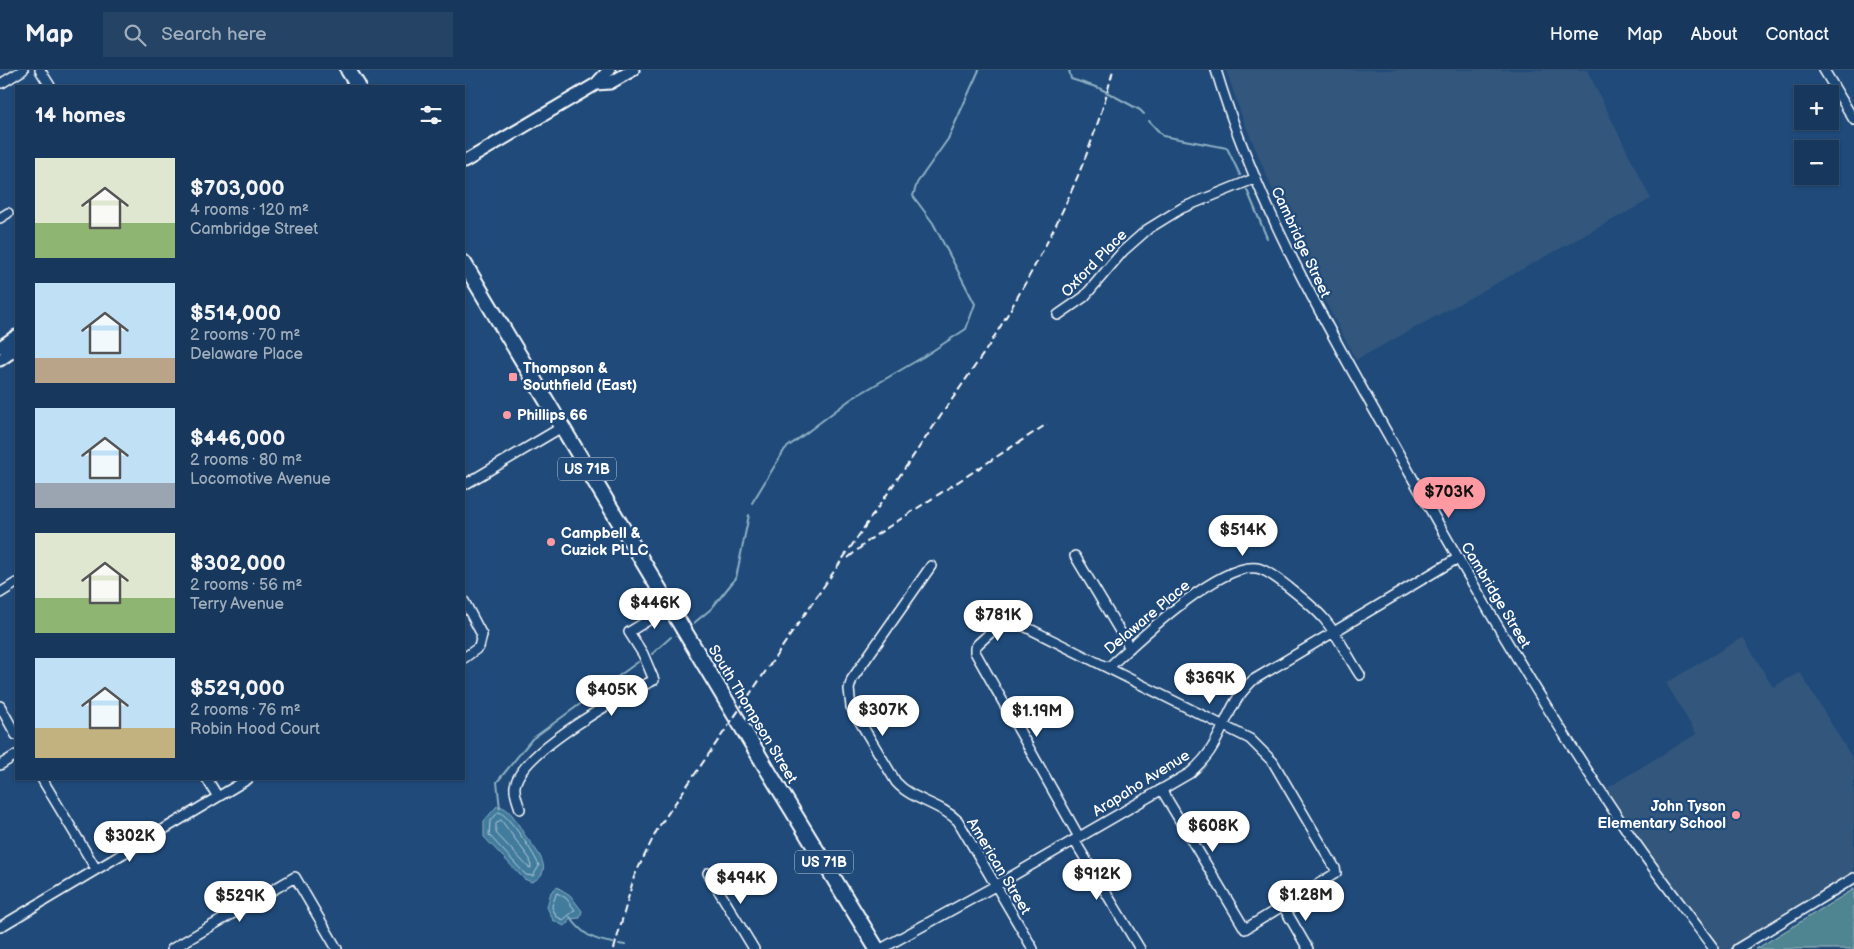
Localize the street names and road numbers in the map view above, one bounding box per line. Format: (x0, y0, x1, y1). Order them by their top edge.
street label: Cambridge Street (1267, 184, 1335, 301)
street label: Oxford Place (1057, 225, 1131, 301)
road number: US 71B (558, 458, 616, 480)
street label: Cambridge Street (1456, 539, 1535, 652)
street label: Delaware Place (1101, 576, 1194, 659)
street label: South Thompson Street (704, 642, 802, 787)
street label: Arapaho Avenue (1089, 746, 1194, 821)
street label: American Street (962, 815, 1035, 918)
road number: US 71B (795, 850, 853, 874)

